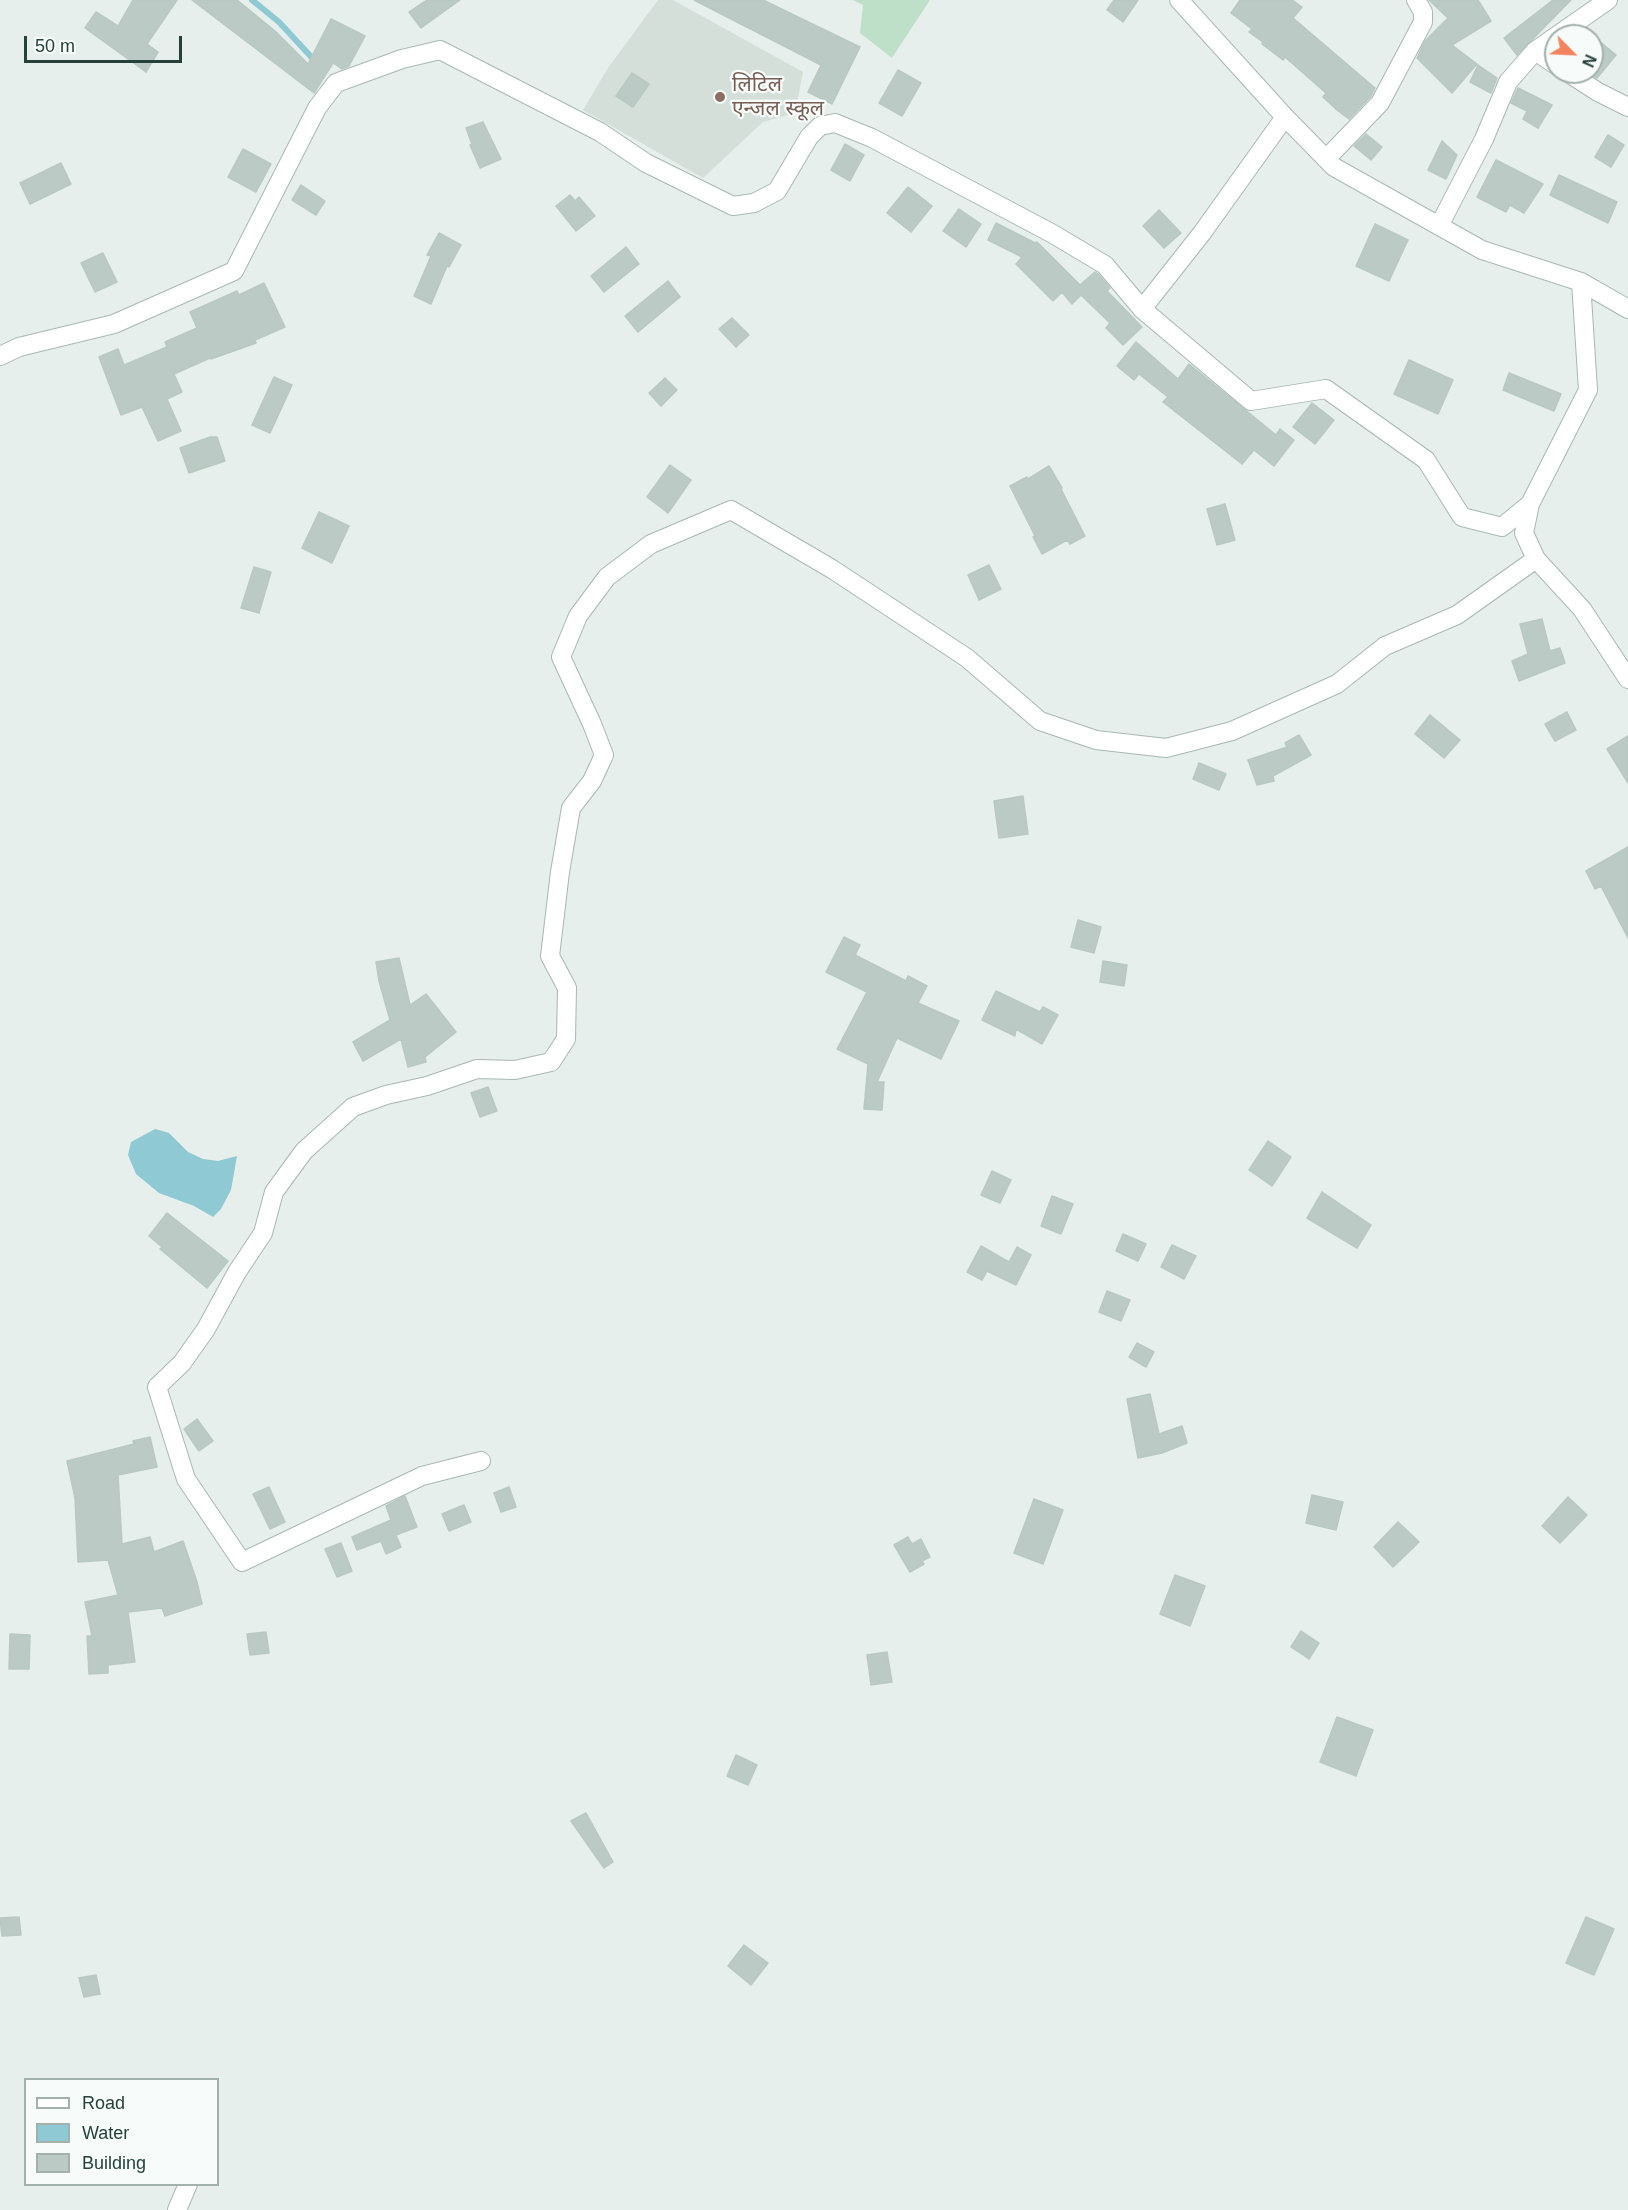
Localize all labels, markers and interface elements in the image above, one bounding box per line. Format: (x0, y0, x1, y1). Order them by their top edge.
scale bar (27, 24, 184, 62)
north arrow (1544, 24, 1604, 84)
text: 50 m (35, 36, 75, 56)
text: N (1579, 52, 1599, 69)
place label: लिटिल एन्जल स्कूल (732, 72, 824, 122)
marker: लिटिल एन्जल स्कूल (713, 90, 727, 104)
legend (24, 2078, 219, 2186)
text: Road (82, 2093, 125, 2113)
text: Water (82, 2123, 129, 2143)
text: Building (82, 2153, 146, 2173)

